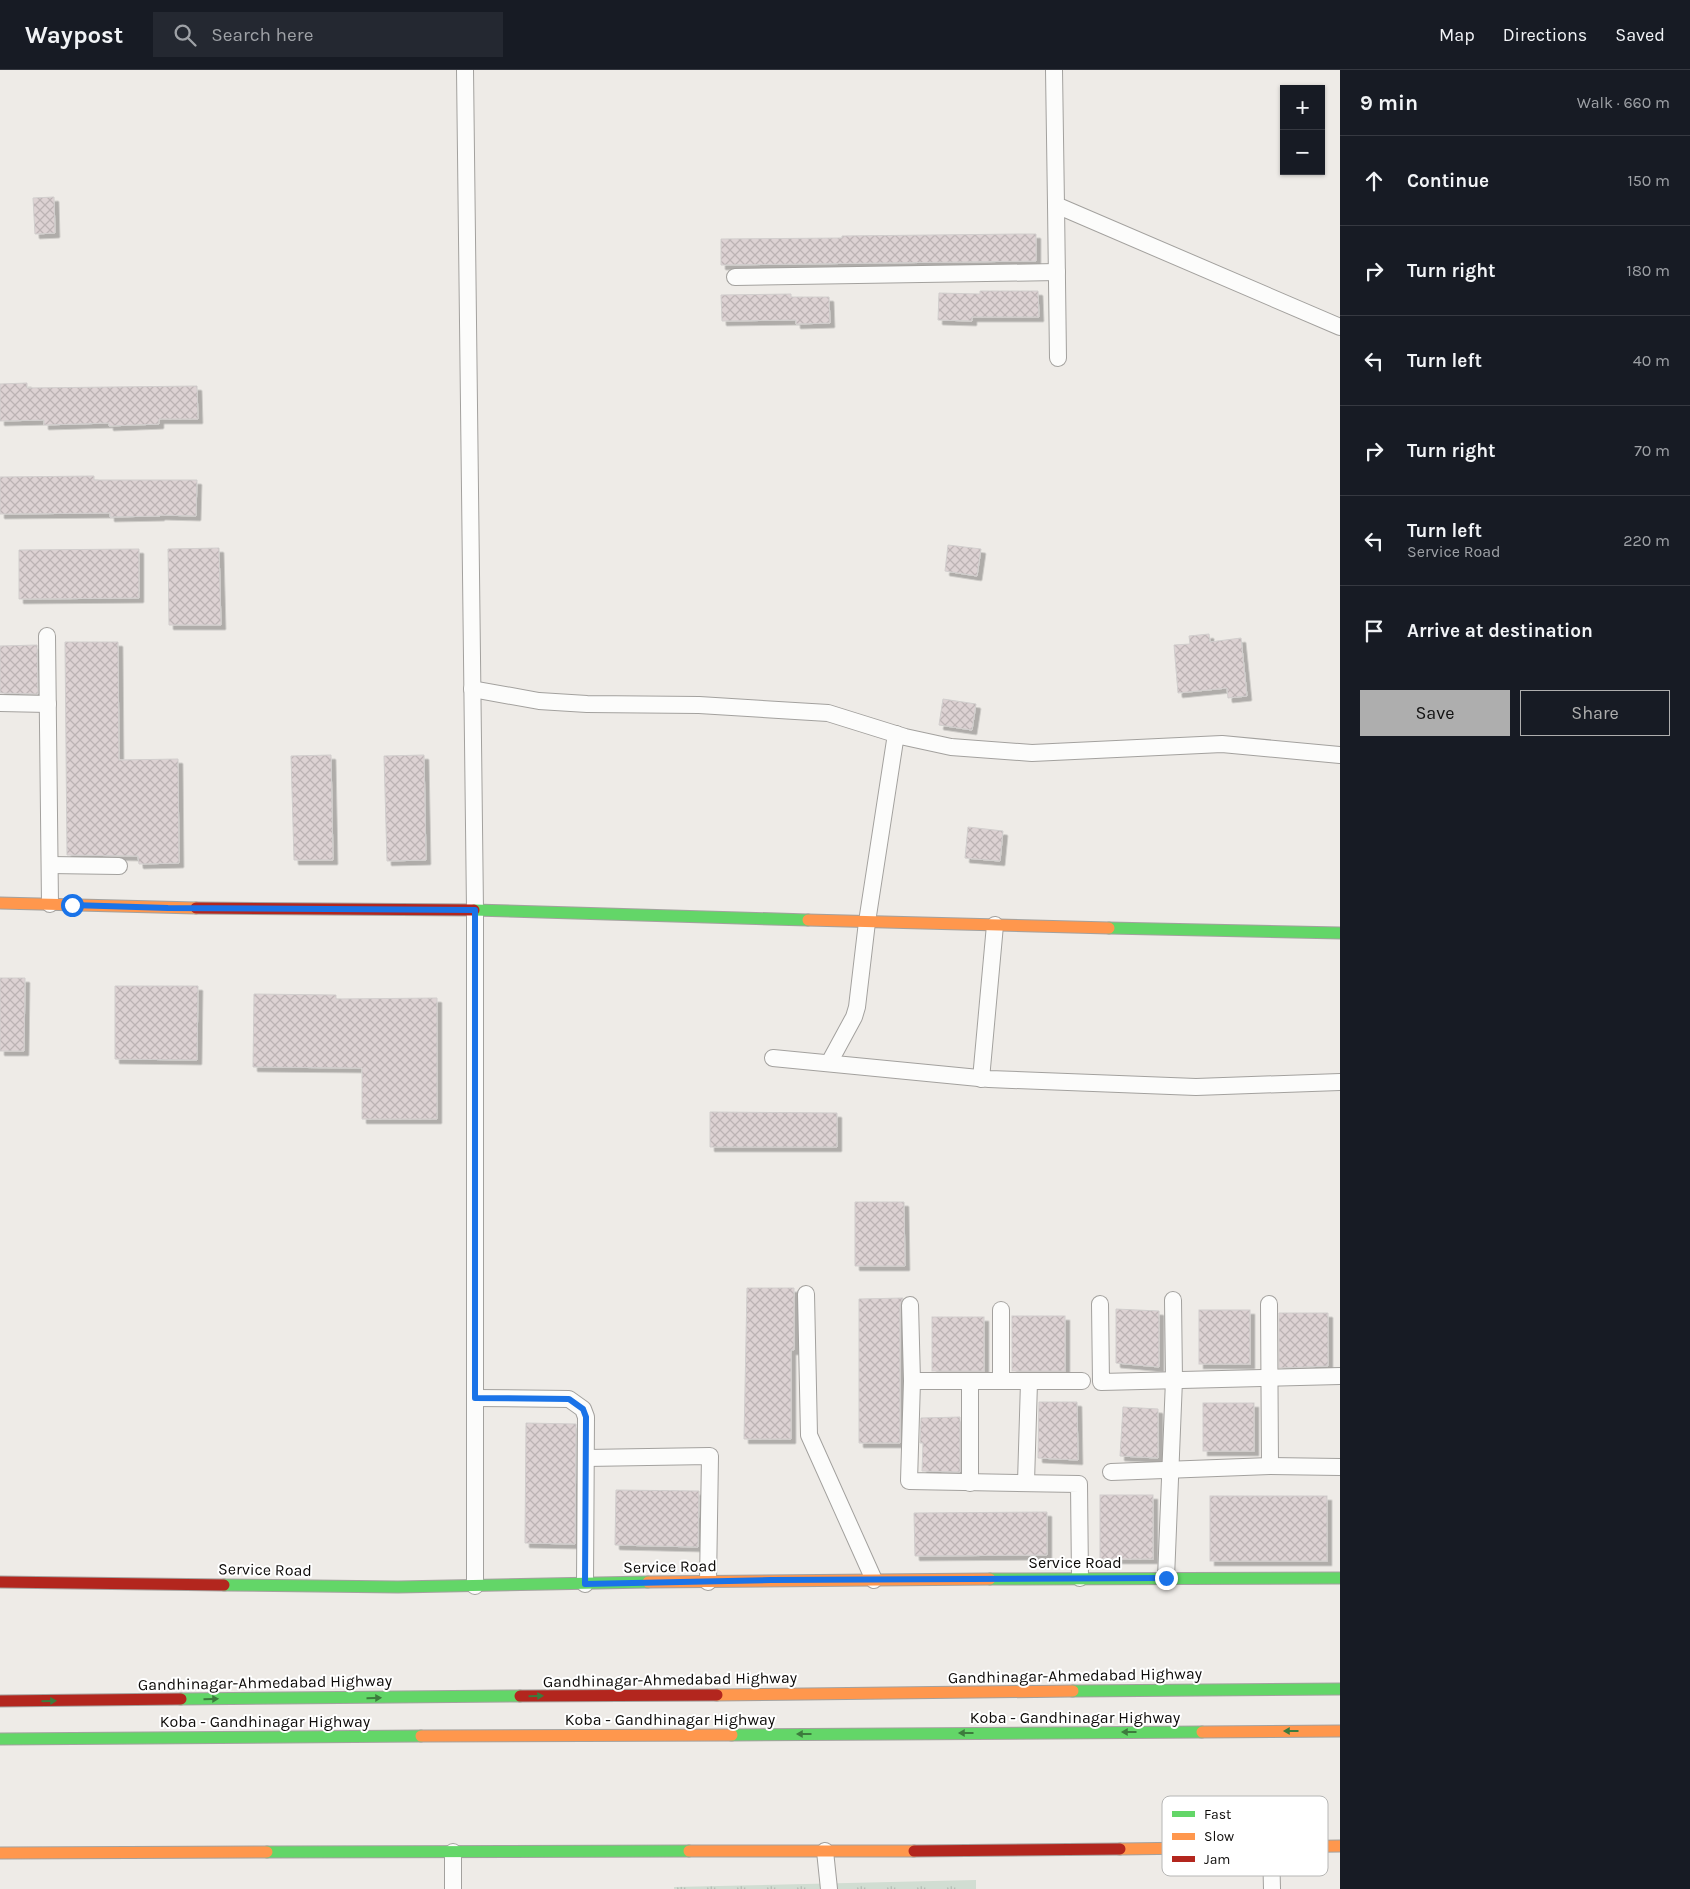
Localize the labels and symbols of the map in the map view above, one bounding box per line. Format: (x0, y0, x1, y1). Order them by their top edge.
route start (61, 894, 84, 917)
street label: Service Road (1028, 1553, 1122, 1572)
street label: Service Road (623, 1556, 717, 1577)
street label: Service Road (218, 1559, 312, 1580)
route end (1155, 1567, 1178, 1590)
street label: Gandhinagar-Ahmedabad Highway (948, 1664, 1203, 1687)
street label: Gandhinagar-Ahmedabad Highway (543, 1668, 798, 1691)
street label: Gandhinagar-Ahmedabad Highway (138, 1671, 393, 1694)
one-way arrow (528, 1692, 544, 1700)
one-way arrow (366, 1694, 382, 1702)
one-way arrow (203, 1695, 219, 1703)
one-way arrow (41, 1697, 57, 1705)
street label: Koba - Gandhinagar Highway (970, 1708, 1181, 1727)
street label: Koba - Gandhinagar Highway (565, 1710, 776, 1729)
street label: Koba - Gandhinagar Highway (160, 1712, 371, 1731)
one-way arrow (1283, 1728, 1299, 1736)
one-way arrow (958, 1729, 974, 1737)
one-way arrow (1121, 1729, 1137, 1737)
one-way arrow (796, 1730, 812, 1738)
legend (1162, 1796, 1328, 1876)
text: Fast (1204, 1806, 1231, 1823)
text: Slow (1204, 1828, 1234, 1845)
text: Jam (1204, 1851, 1230, 1868)

